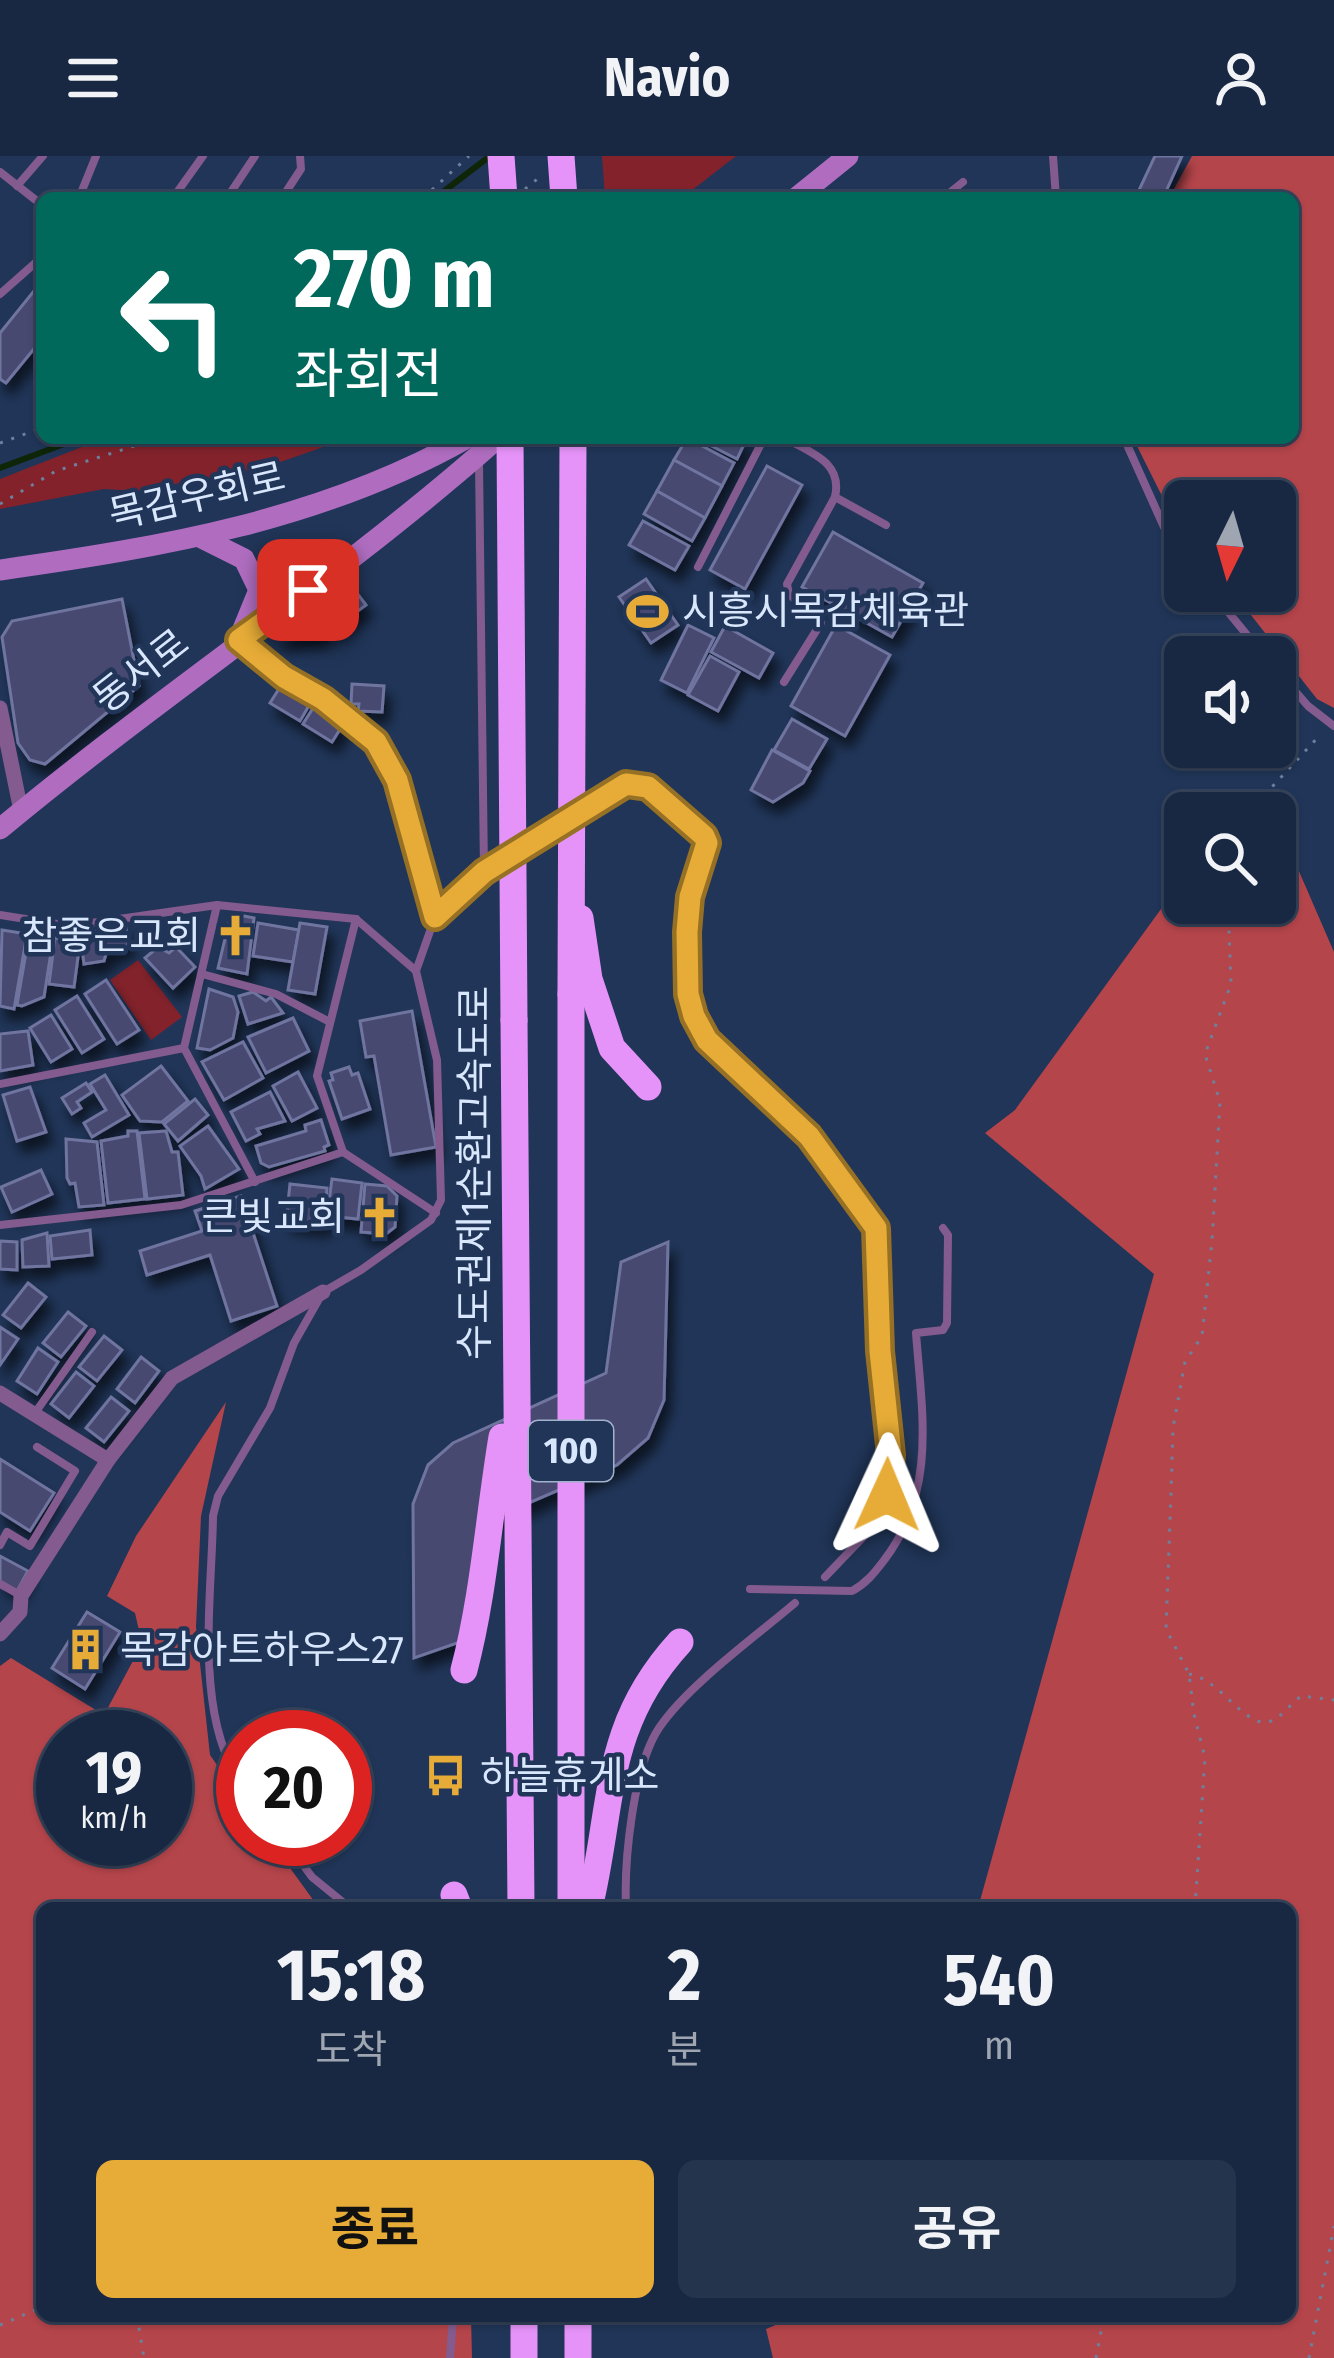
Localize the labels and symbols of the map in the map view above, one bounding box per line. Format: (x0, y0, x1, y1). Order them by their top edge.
street label: 목감우회로 (104, 453, 290, 539)
north arrow (1164, 480, 1296, 612)
pin (257, 539, 359, 641)
sports icon: 시흥시목감체육관 (625, 588, 671, 634)
place label: 시흥시목감체육관 (682, 588, 969, 634)
street label: 동서로 (84, 620, 198, 722)
place label: 참좋은교회 (22, 913, 201, 959)
church icon: 참좋은교회 (212, 913, 258, 959)
street label: 수도권제1순환고속도로 (452, 986, 498, 1360)
place label: 큰빛교회 (201, 1194, 345, 1240)
church icon: 큰빛교회 (356, 1194, 402, 1240)
road number: 100 (529, 1421, 613, 1481)
position arrow (824, 1432, 950, 1558)
building icon: 목감아트하우스27 (63, 1627, 109, 1673)
place label: 목감아트하우스27 (120, 1627, 404, 1673)
speed limit sign: 20 (216, 1710, 372, 1866)
bus stop icon: 하늘휴게소 (423, 1753, 469, 1799)
place label: 하늘휴게소 (480, 1753, 659, 1799)

